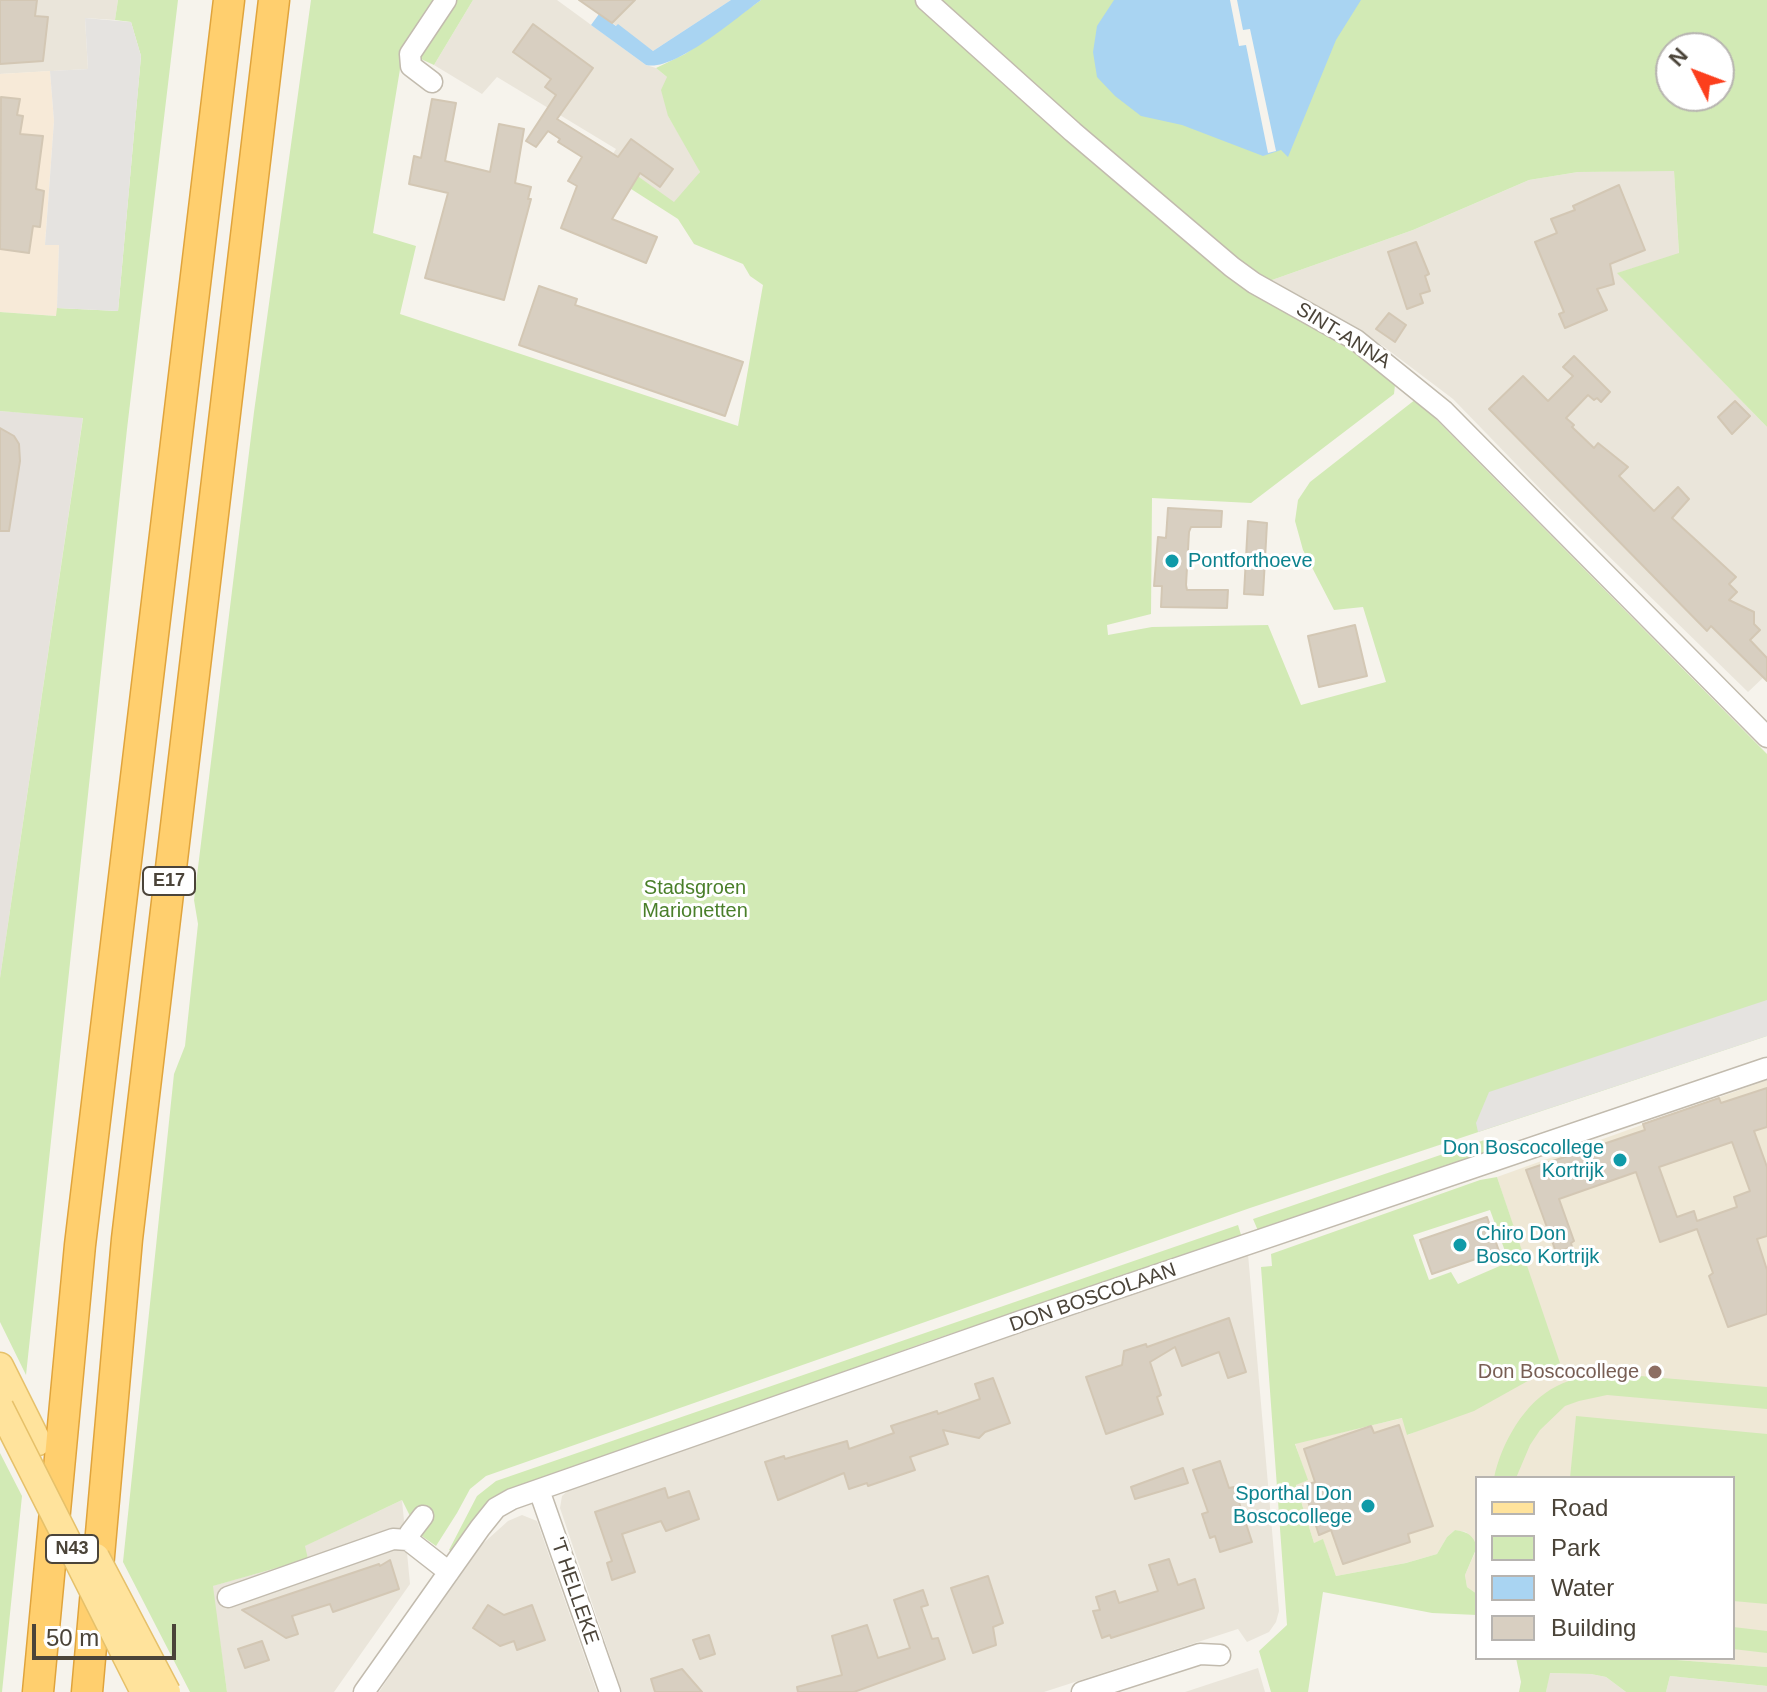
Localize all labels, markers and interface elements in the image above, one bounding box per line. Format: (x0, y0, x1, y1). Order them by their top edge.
north arrow (1655, 32, 1735, 112)
text: N (1664, 43, 1693, 71)
street label: SINT-ANNA (1291, 298, 1395, 374)
place label: Pontforthoeve (1188, 549, 1313, 573)
marker: Pontforthoeve (1163, 552, 1181, 570)
road number: E17 (143, 867, 195, 895)
park label: Stadsgroen Marionetten (642, 876, 748, 923)
place label: Don Boscocollege Kortrijk (1443, 1136, 1604, 1183)
marker: Don Boscocollege Kortrijk (1611, 1151, 1629, 1169)
place label: Chiro Don Bosco Kortrijk (1476, 1222, 1599, 1269)
marker: Chiro Don Bosco Kortrijk (1451, 1236, 1469, 1254)
street label: DON BOSCOLAAN (1007, 1258, 1179, 1338)
place label: Don Boscocollege (1478, 1360, 1639, 1384)
marker: Don Boscocollege (1646, 1363, 1664, 1381)
legend (1475, 1476, 1735, 1660)
place label: Sporthal Don Boscocollege (1233, 1482, 1352, 1529)
text: Road (1551, 1494, 1608, 1521)
marker: Sporthal Don Boscocollege (1359, 1497, 1377, 1515)
street label: 'T HELLEKE (544, 1534, 604, 1648)
text: Park (1551, 1534, 1600, 1561)
road number: N43 (46, 1535, 98, 1563)
text: Water (1551, 1574, 1614, 1601)
scale bar (36, 1608, 180, 1658)
text: Building (1551, 1614, 1636, 1641)
text: 50 m (46, 1624, 99, 1651)

